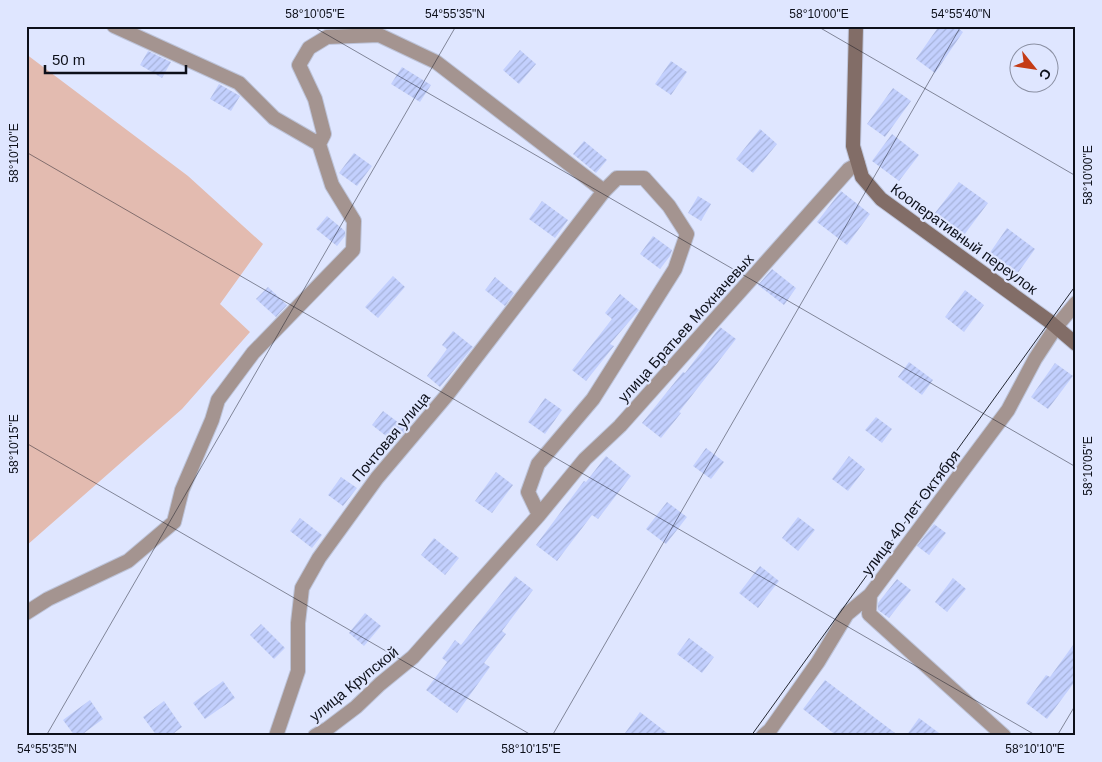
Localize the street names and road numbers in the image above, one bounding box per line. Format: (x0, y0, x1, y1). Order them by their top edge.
street label: Кооперативный переулок (888, 180, 1041, 298)
street label: улица Братьев Мохначевых (614, 250, 757, 405)
street label: Почтовая улица (348, 388, 433, 485)
street label: улица 40 лет Октября (858, 447, 963, 579)
street label: улица Крупской (306, 643, 401, 724)

